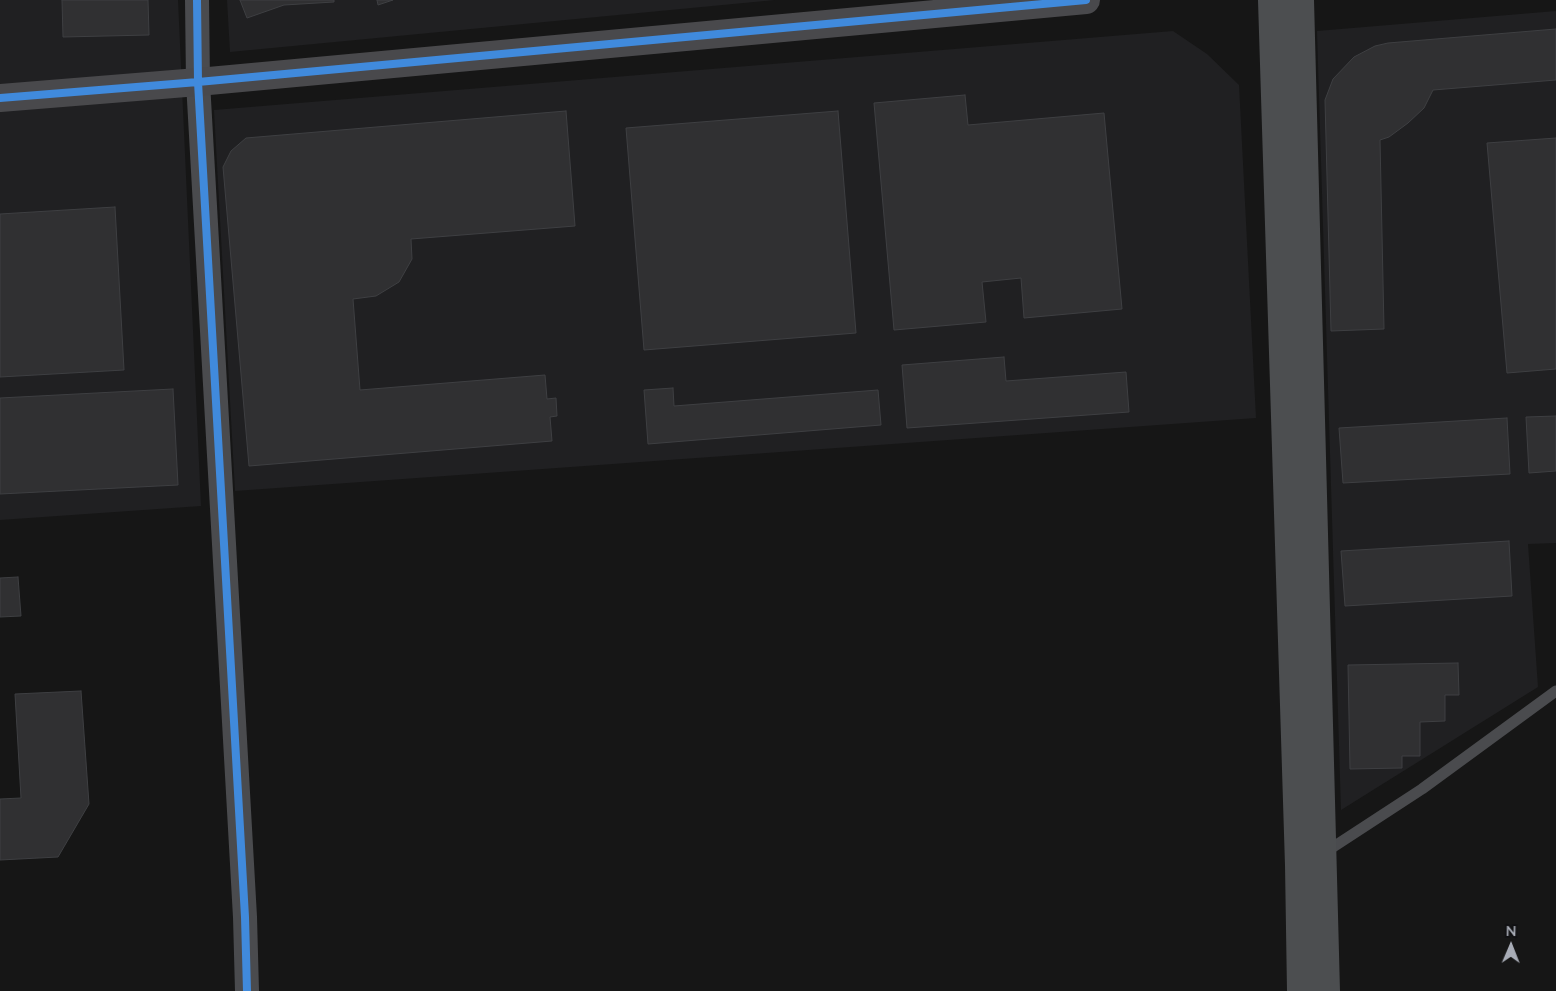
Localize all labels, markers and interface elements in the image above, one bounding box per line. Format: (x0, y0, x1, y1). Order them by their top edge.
north arrow (1486, 921, 1536, 971)
text: N (1506, 922, 1517, 939)

